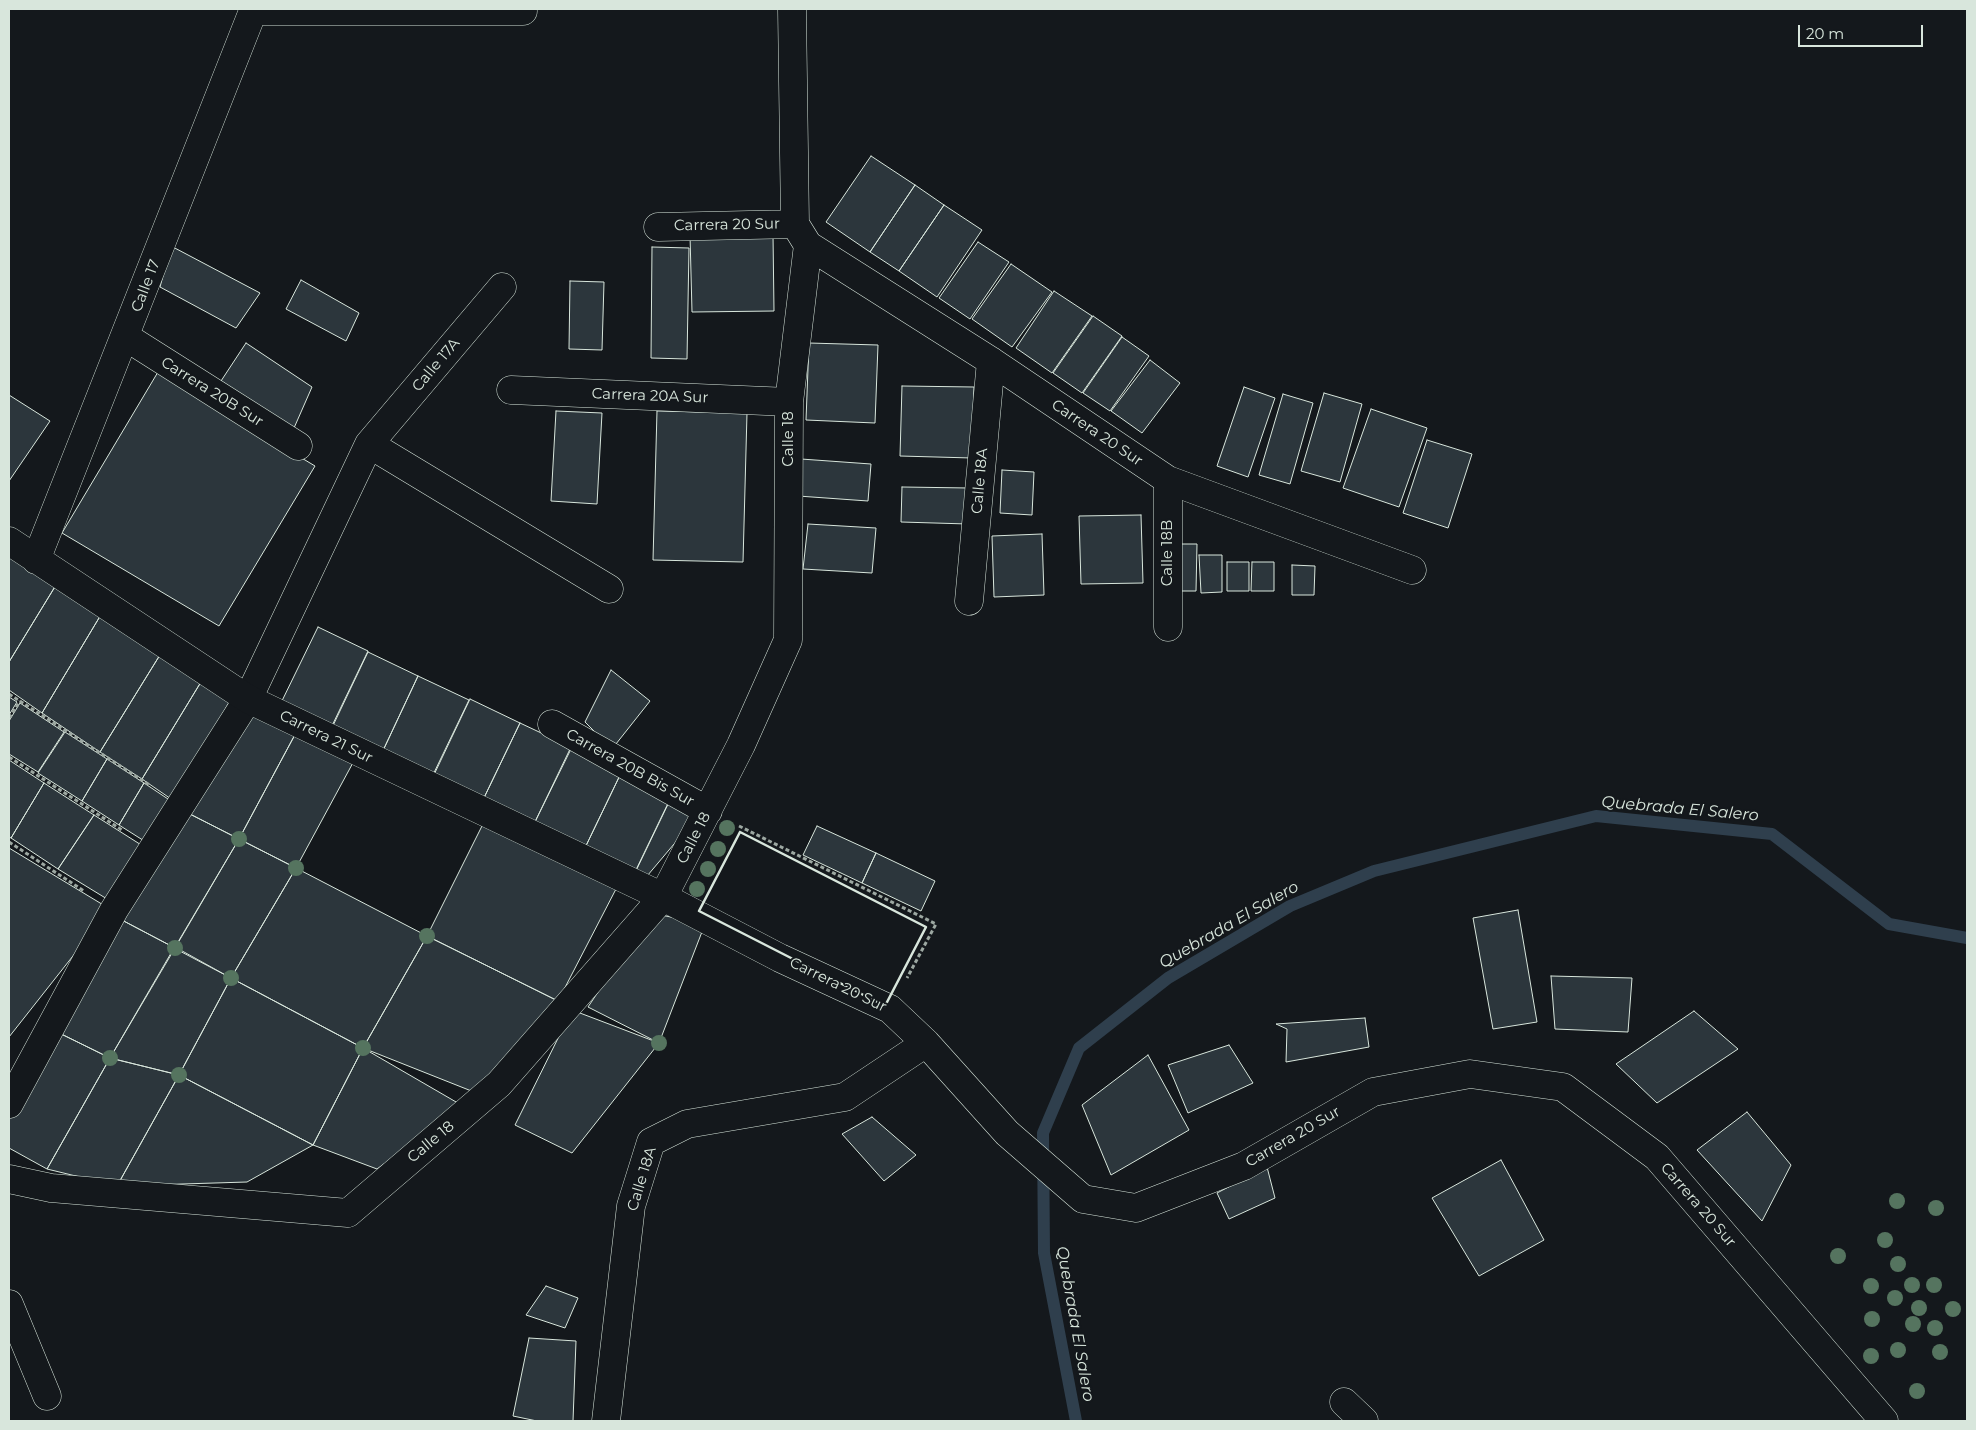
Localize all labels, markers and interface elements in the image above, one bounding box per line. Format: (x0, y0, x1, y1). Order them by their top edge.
scale bar (1801, 15, 1926, 47)
text: 20 m (1806, 24, 1844, 43)
street label: Carrera 20 Sur (674, 215, 780, 235)
street label: Calle 17 (128, 257, 164, 315)
street label: Calle 17A (408, 335, 464, 395)
street label: Carrera 20B Sur (157, 353, 267, 431)
street label: Carrera 20A Sur (591, 385, 709, 407)
street label: Carrera 20 Sur (1048, 396, 1146, 470)
street label: Calle 18 (780, 411, 798, 467)
street label: Calle 18A (968, 447, 992, 515)
street label: Calle 18B (1159, 520, 1177, 586)
street label: Carrera 21 Sur (276, 707, 376, 767)
street label: Carrera 20B Bis Sur (563, 725, 697, 811)
water label: Quebrada El Salero (1601, 793, 1759, 825)
street label: Calle 18 (673, 809, 715, 867)
water label: Quebrada El Salero (1156, 877, 1302, 973)
street label: Carrera 20 Sur (786, 954, 890, 1016)
street label: Carrera 20 Sur (1243, 1103, 1343, 1171)
street label: Calle 18 (404, 1117, 458, 1167)
street label: Calle 18A (624, 1145, 660, 1213)
street label: Carrera 20 Sur (1656, 1159, 1740, 1251)
water label: Quebrada El Salero (1052, 1245, 1098, 1403)

